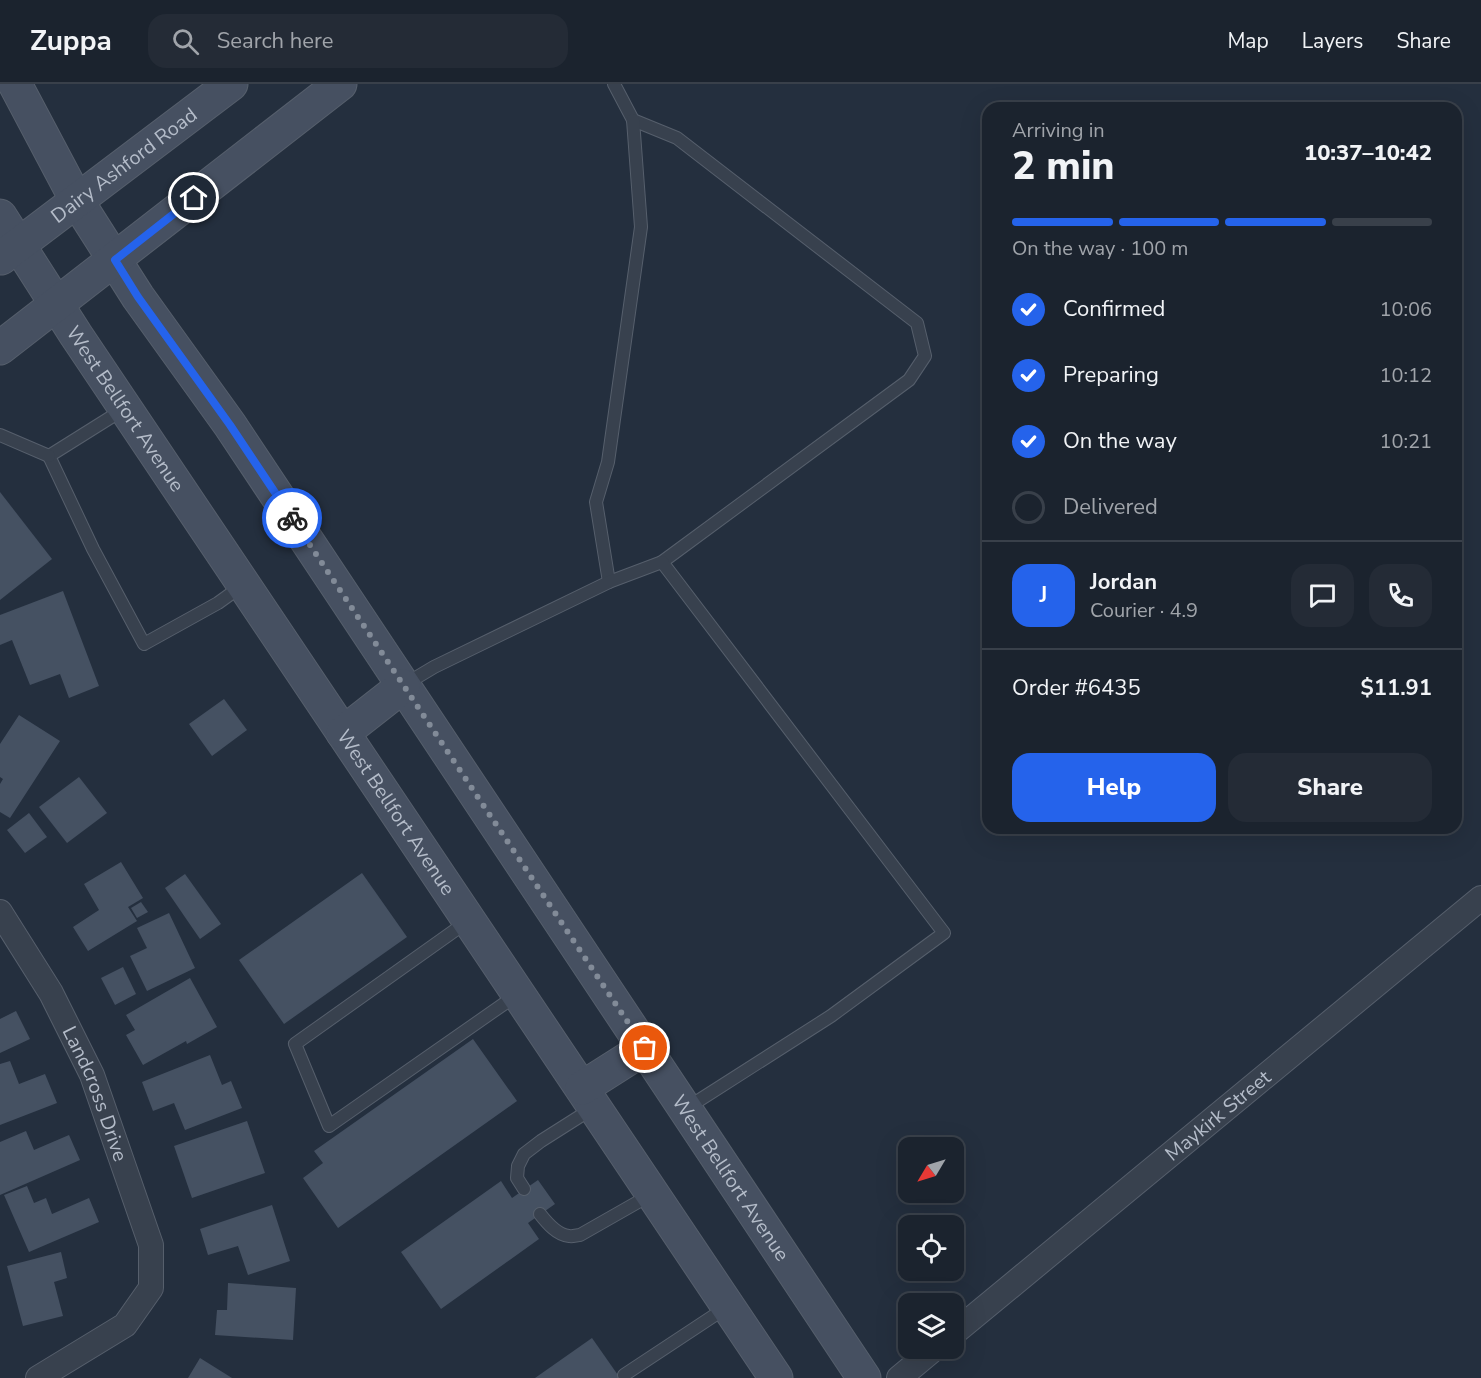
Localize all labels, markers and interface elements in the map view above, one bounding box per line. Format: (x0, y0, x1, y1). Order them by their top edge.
search box (148, 14, 568, 68)
text: Zuppa (30, 22, 112, 60)
icon: search (169, 25, 202, 58)
text: Search here (217, 26, 333, 56)
text: Map (1227, 27, 1269, 55)
text: Layers (1302, 27, 1363, 55)
text: Share (1396, 27, 1451, 55)
street label: Dairy Ashford Road (46, 101, 203, 230)
text: Arriving in (1012, 117, 1105, 144)
text: 10:37–10:42 (1304, 138, 1432, 168)
text: 2 min (1012, 140, 1115, 193)
pin (168, 172, 219, 223)
icon: home (177, 181, 210, 214)
text: On the way · 100 m (1012, 235, 1188, 262)
icon: check (1012, 293, 1045, 326)
text: Confirmed (1063, 294, 1165, 324)
text: 10:06 (1379, 296, 1432, 323)
street label: West Bellfort Avenue (60, 321, 190, 497)
icon: check (1012, 359, 1045, 392)
text: Preparing (1063, 360, 1159, 390)
text: 10:12 (1379, 362, 1432, 389)
icon: check (1012, 425, 1045, 458)
text: On the way (1063, 426, 1177, 456)
text: 10:21 (1379, 428, 1432, 455)
courier (262, 488, 322, 548)
text: Delivered (1063, 492, 1158, 522)
icon: bike (276, 502, 309, 535)
button: chat (1291, 564, 1354, 627)
button: phone (1369, 564, 1432, 627)
text: Jordan (1090, 567, 1157, 597)
text: J (1040, 580, 1047, 610)
text: Courier · 4.9 (1090, 597, 1198, 624)
text: Order #6435 (1012, 673, 1141, 703)
text: $11.91 (1361, 673, 1432, 703)
street label: West Bellfort Avenue (330, 724, 461, 901)
button: Help (1012, 753, 1216, 822)
button: Share (1228, 753, 1432, 822)
street label: Landcross Drive (56, 1022, 134, 1165)
pin (619, 1022, 670, 1073)
icon: bag (628, 1031, 661, 1064)
street label: Maykirk Street (1160, 1063, 1277, 1167)
street label: West Bellfort Avenue (665, 1090, 796, 1267)
north arrow (898, 1137, 964, 1203)
map controls (898, 1137, 964, 1359)
button: locate (898, 1215, 964, 1281)
button: layers (898, 1293, 964, 1359)

